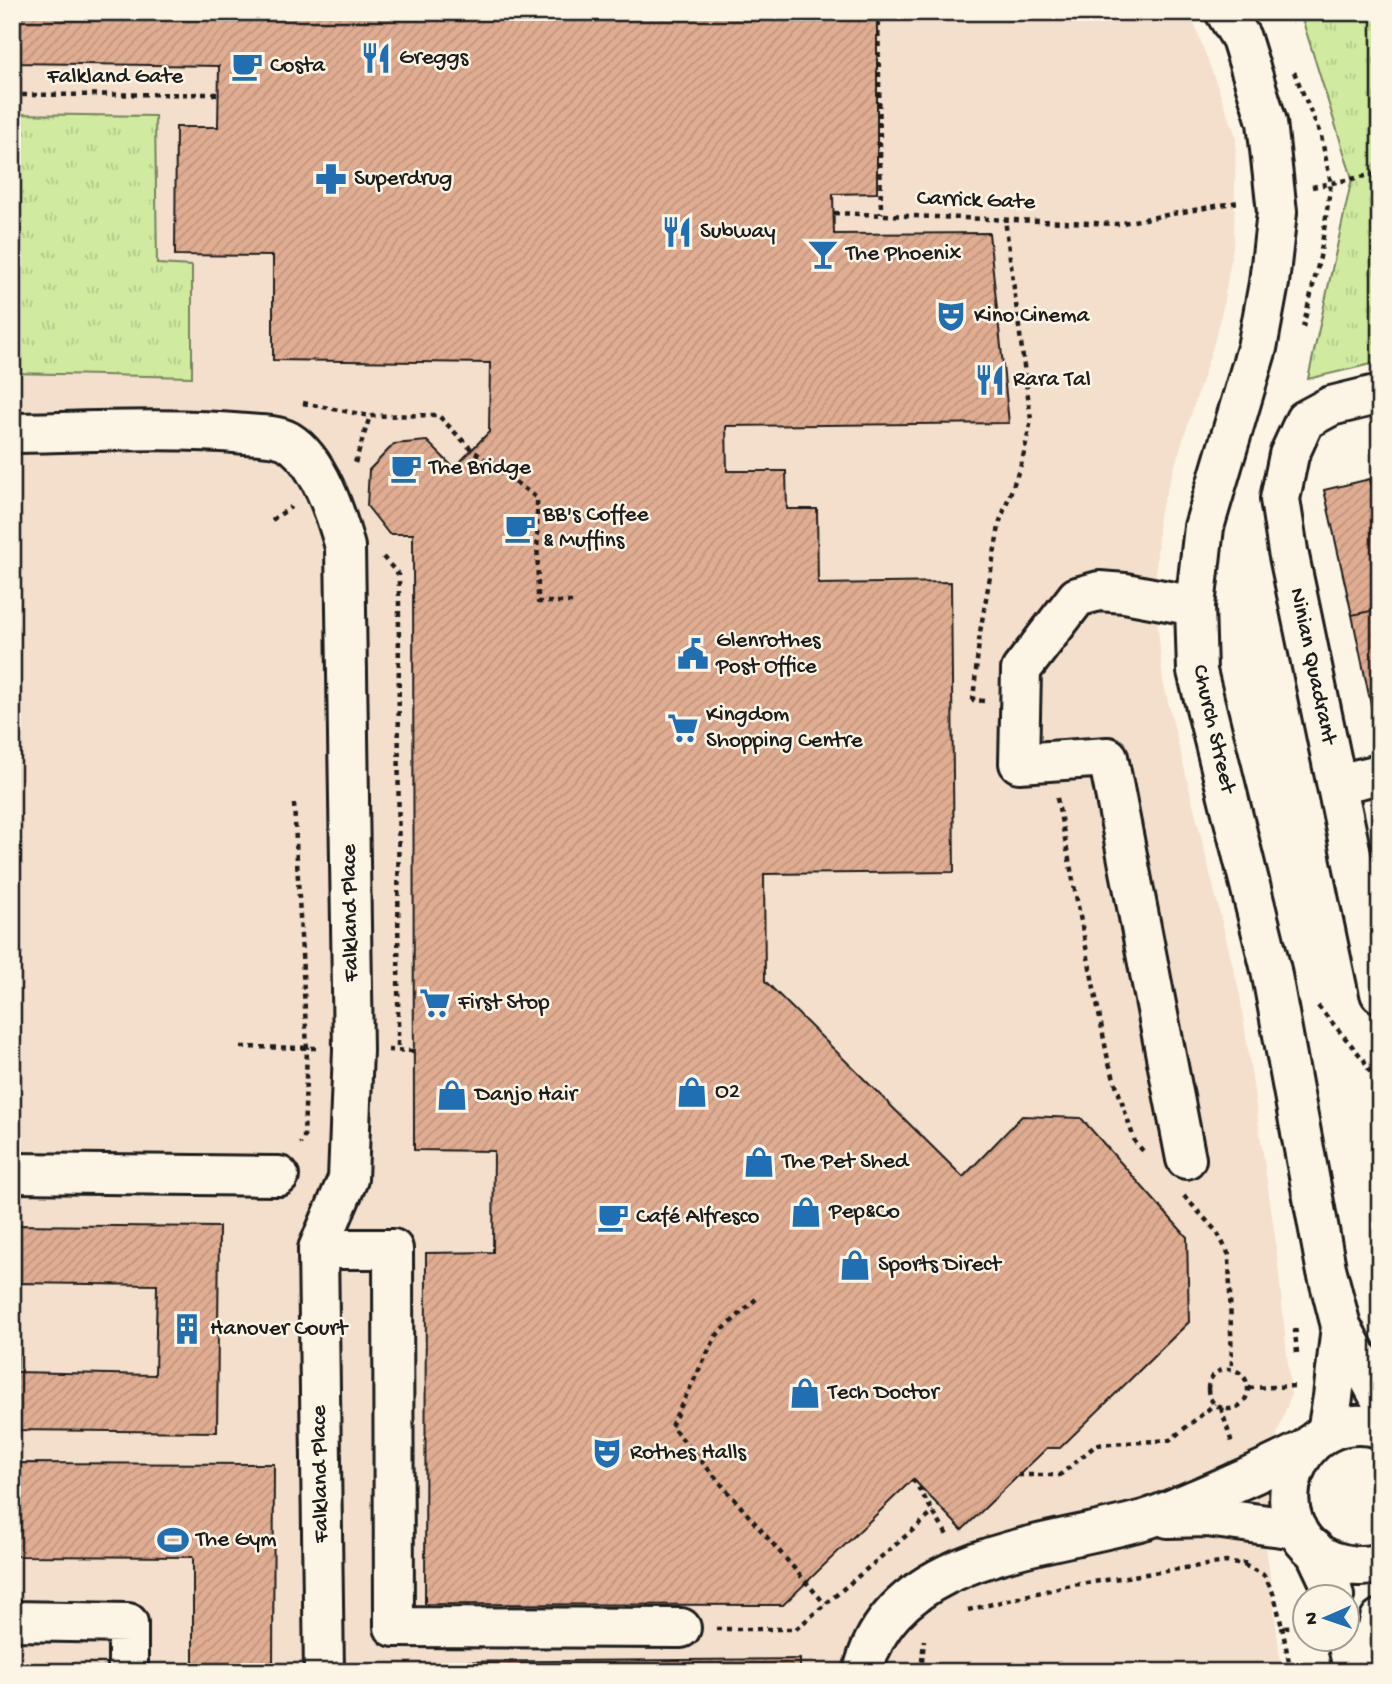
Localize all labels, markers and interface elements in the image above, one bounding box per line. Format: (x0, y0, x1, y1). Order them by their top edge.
restaurant icon: Greggs (359, 41, 393, 75)
place label: Greggs (399, 45, 469, 72)
cafe icon: Costa (230, 49, 264, 83)
place label: Costa (270, 53, 326, 80)
street label: Falkland Gate (46, 64, 184, 91)
pharmacy icon: Superdrug (314, 162, 348, 196)
place label: Superdrug (354, 166, 452, 193)
street label: Carrick Gate (916, 185, 1037, 217)
restaurant icon: Subway (660, 215, 694, 249)
place label: Subway (700, 219, 776, 246)
bar icon: The Phoenix (806, 237, 840, 271)
place label: The Phoenix (844, 241, 961, 268)
theatre icon: Kino Cinema (934, 299, 968, 333)
place label: Kino Cinema (974, 303, 1091, 330)
restaurant icon: Rara Tal (973, 363, 1007, 397)
place label: Rara Tal (1013, 367, 1091, 394)
cafe icon: The Bridge (389, 451, 423, 485)
place label: The Bridge (427, 455, 532, 482)
place label: BB's Coffee & Muffins (542, 502, 650, 555)
cafe icon: BB's Coffee & Muffins (503, 511, 537, 545)
street label: Ninian Quadrant (1282, 586, 1342, 748)
place label: Glenrothes Post Office (715, 628, 821, 681)
public building icon: Glenrothes Post Office (676, 637, 710, 671)
street label: Church Street (1185, 662, 1241, 797)
place label: Kingdom Shopping Centre (706, 702, 864, 755)
supermarket icon: Kingdom Shopping Centre (666, 711, 700, 745)
street label: Falkland Place (336, 843, 366, 983)
supermarket icon: First Stop (418, 986, 452, 1020)
place label: First Stop (457, 990, 550, 1017)
shop icon: O2 (675, 1075, 709, 1109)
shop icon: Danjo Hair (435, 1078, 469, 1112)
place label: O2 (715, 1079, 740, 1106)
place label: Danjo Hair (473, 1082, 579, 1109)
shop icon: The Pet Shed (742, 1145, 776, 1179)
place label: The Pet Shed (780, 1149, 910, 1176)
shop icon: Pep&Co (789, 1195, 823, 1229)
place label: Pep&Co (828, 1199, 900, 1226)
cafe icon: Café Alfresco (596, 1200, 630, 1234)
place label: Café Alfresco (636, 1204, 760, 1231)
shop icon: Sports Direct (838, 1248, 872, 1282)
place label: Sports Direct (878, 1252, 1002, 1279)
building icon: Hanover Court (170, 1312, 204, 1346)
place label: Hanover Court (210, 1316, 349, 1343)
shop icon: Tech Doctor (788, 1376, 822, 1410)
place label: Tech Doctor (826, 1380, 940, 1407)
street label: Falkland Place (306, 1404, 336, 1544)
theatre icon: Rothes Halls (590, 1436, 624, 1470)
place label: Rothes Halls (630, 1440, 747, 1467)
sports icon: The Gym (156, 1523, 190, 1557)
place label: The Gym (194, 1527, 277, 1554)
north arrow (1290, 1582, 1360, 1652)
text: N (1301, 1612, 1324, 1625)

